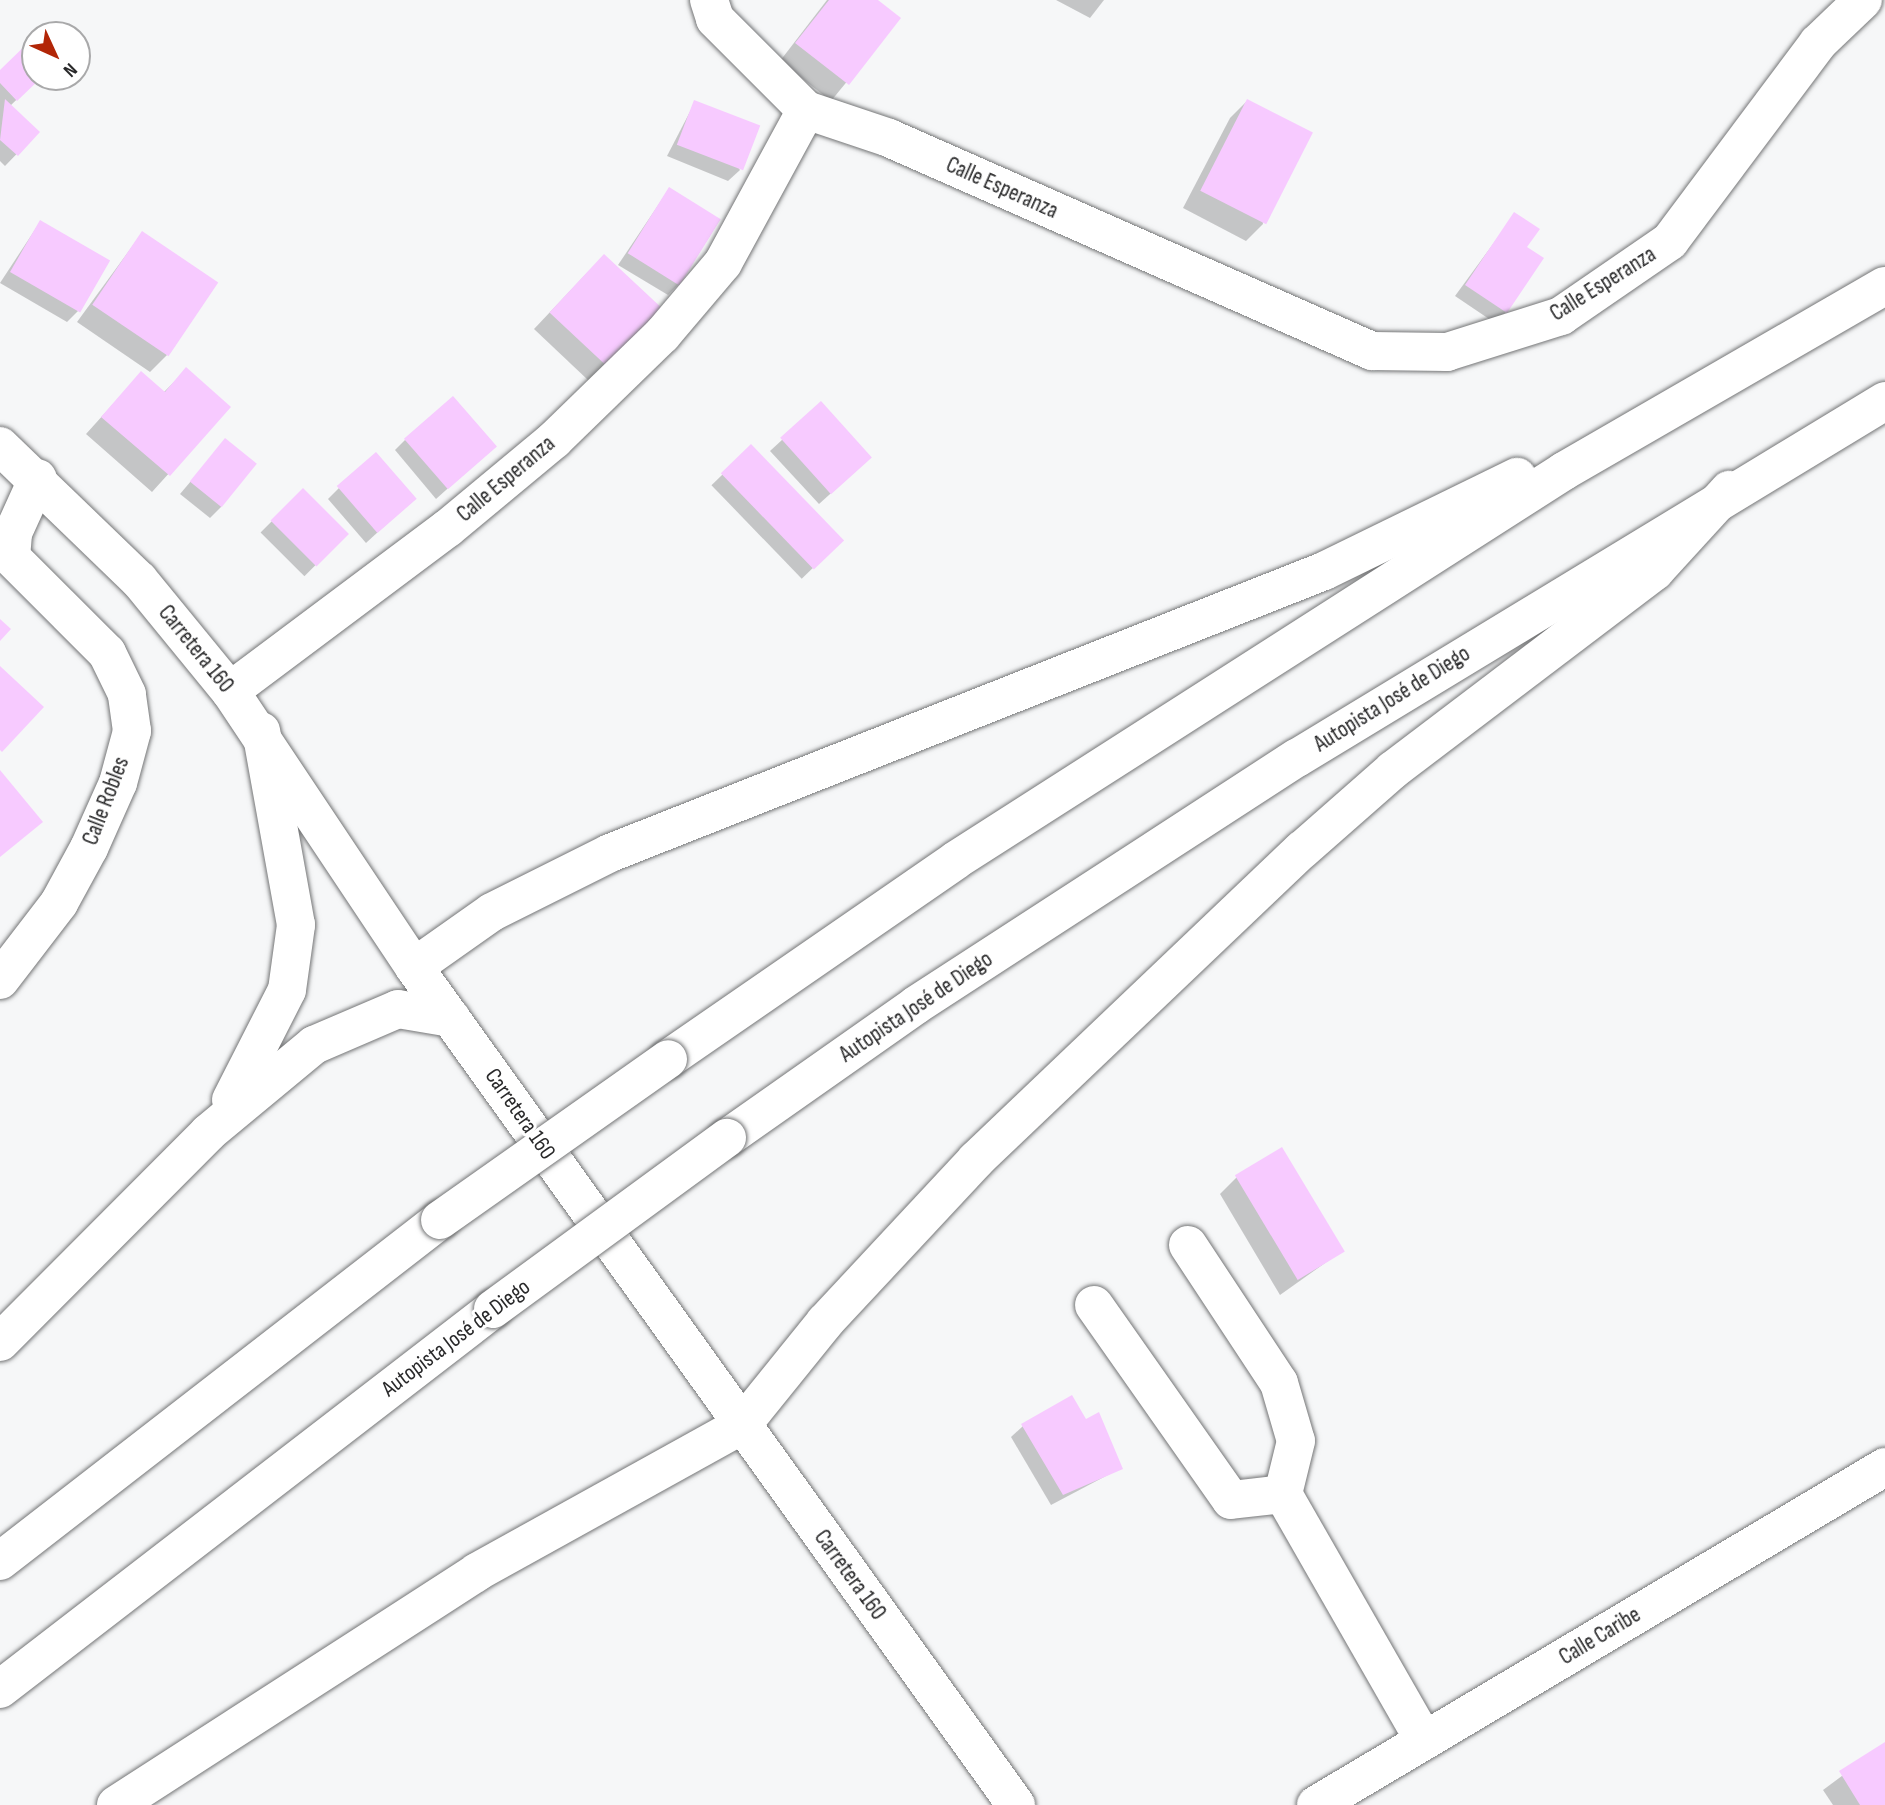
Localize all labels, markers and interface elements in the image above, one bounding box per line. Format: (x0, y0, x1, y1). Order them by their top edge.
north arrow (21, 21, 91, 91)
text: N (58, 58, 82, 82)
street label: Calle Esperanza (942, 151, 1062, 225)
street label: Calle Esperanza (1545, 241, 1661, 327)
street label: Calle Esperanza (451, 430, 561, 528)
street label: Carretera 160 (152, 600, 240, 698)
street label: Autopista José de Diego (1309, 640, 1475, 758)
street label: Calle Robles (77, 753, 135, 849)
street label: Autopista José de Diego (834, 946, 998, 1068)
street label: Carretera 160 (479, 1063, 561, 1165)
street label: Autopista José de Diego (376, 1273, 536, 1403)
street label: Carretera 160 (808, 1524, 892, 1626)
street label: Calle Caribe (1554, 1601, 1646, 1671)

